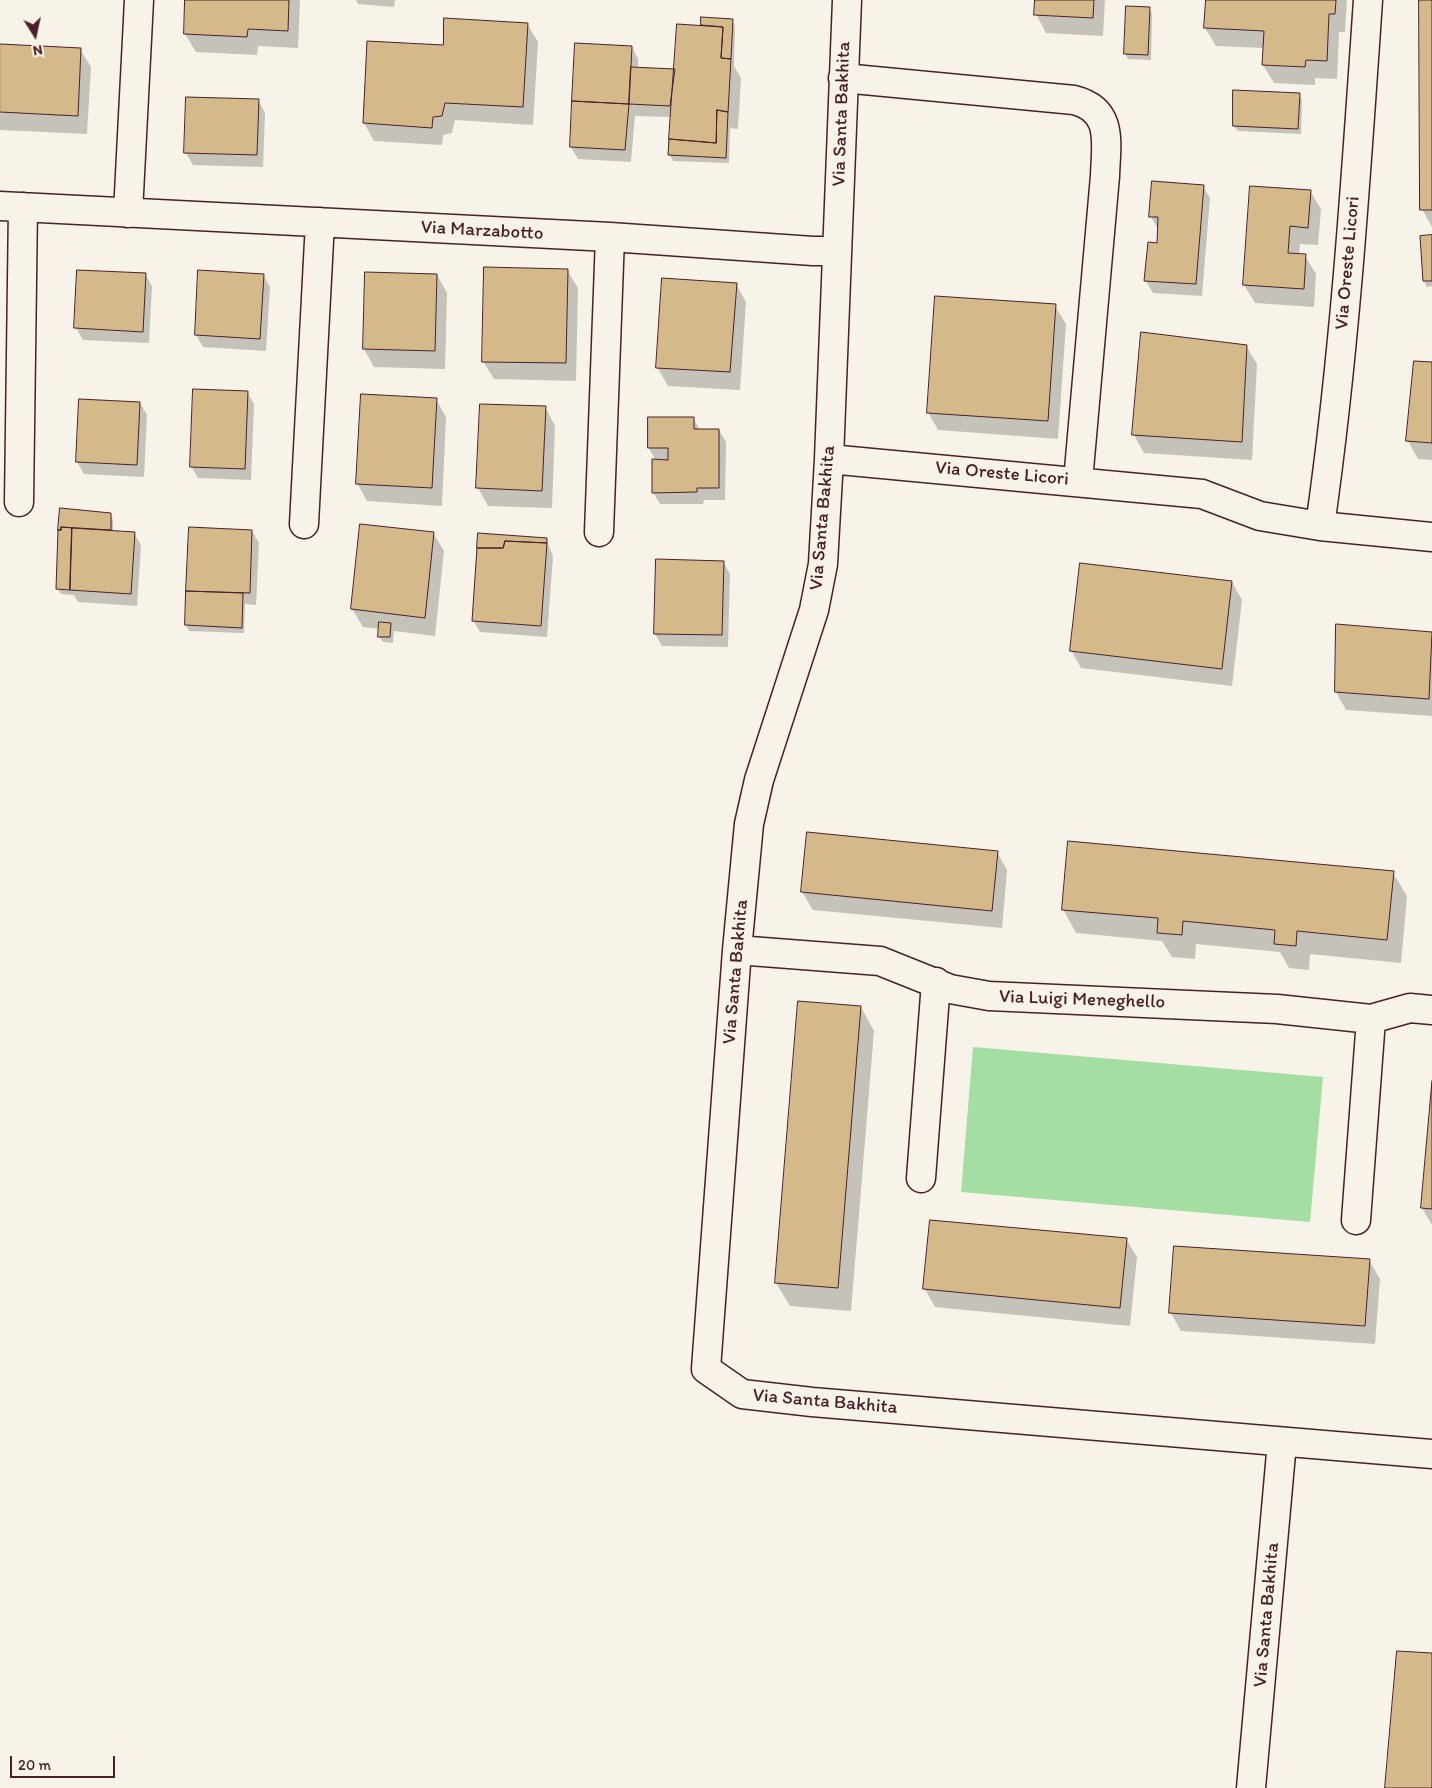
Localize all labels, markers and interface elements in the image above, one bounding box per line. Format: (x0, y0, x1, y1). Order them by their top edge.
north arrow (10, 10, 60, 60)
text: N (32, 41, 44, 59)
street label: Via Santa Bakhita (828, 41, 856, 187)
street label: Via Oreste Licori (1331, 195, 1365, 331)
street label: Via Marzabotto (420, 216, 544, 246)
street label: Via Santa Bakhita (805, 445, 841, 591)
street label: Via Oreste Licori (934, 457, 1070, 491)
street label: Via Santa Bakhita (718, 899, 754, 1045)
street label: Via Luigi Meneghello (998, 986, 1166, 1014)
street label: Via Santa Bakhita (752, 1384, 898, 1420)
street label: Via Santa Bakhita (1249, 1542, 1285, 1688)
scale bar (12, 1746, 118, 1778)
text: 20 m (18, 1756, 51, 1774)

